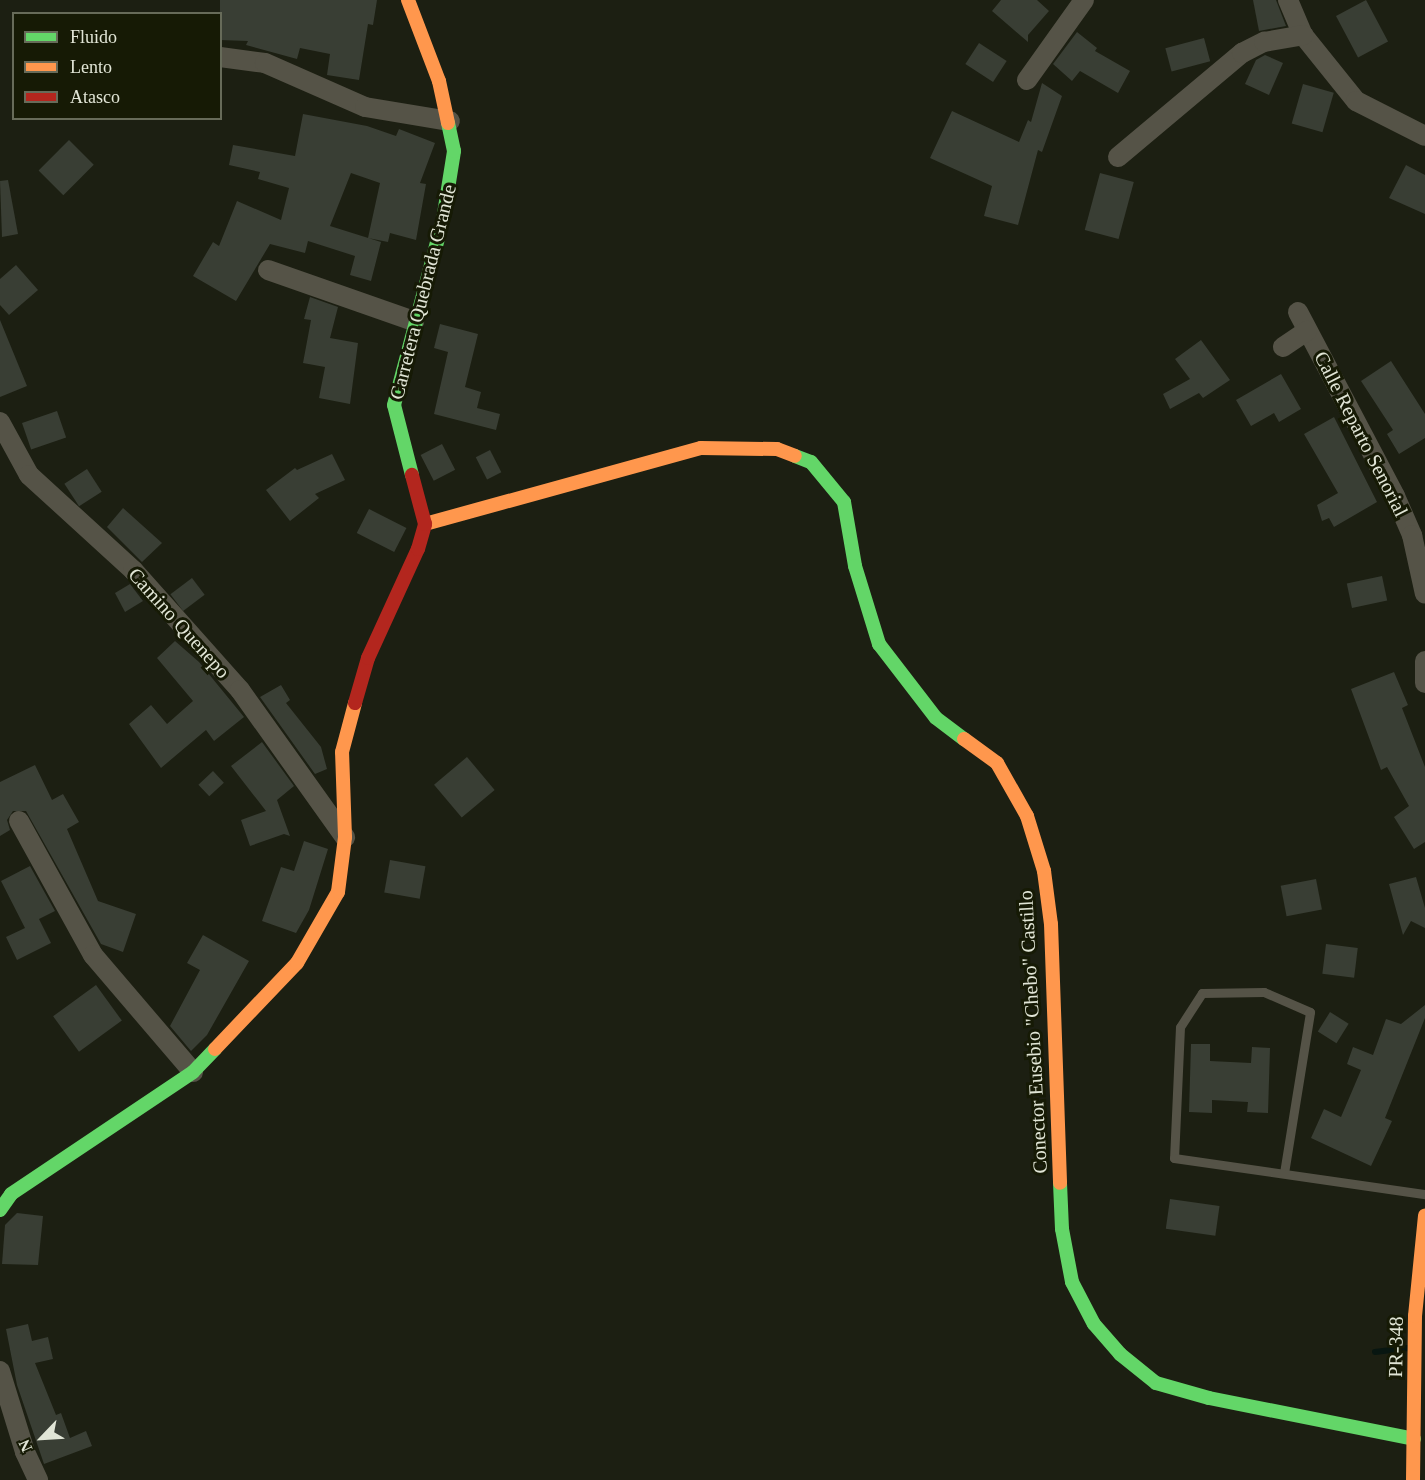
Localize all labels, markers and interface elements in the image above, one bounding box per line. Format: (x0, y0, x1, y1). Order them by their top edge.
legend (12, 12, 222, 120)
text: Fluido (70, 27, 117, 47)
text: Lento (70, 57, 112, 77)
text: Atasco (70, 87, 120, 107)
street label: Carretera Quebrada Grande (385, 182, 461, 402)
street label: Calle Reparto Senorial (1309, 347, 1413, 521)
street label: Camino Quenepo (123, 563, 235, 683)
street label: Conector Eusebio "Chebo" Castillo (1014, 890, 1052, 1174)
street label: PR-348 (1383, 1316, 1409, 1378)
north arrow (12, 1408, 72, 1468)
text: N (15, 1437, 35, 1455)

